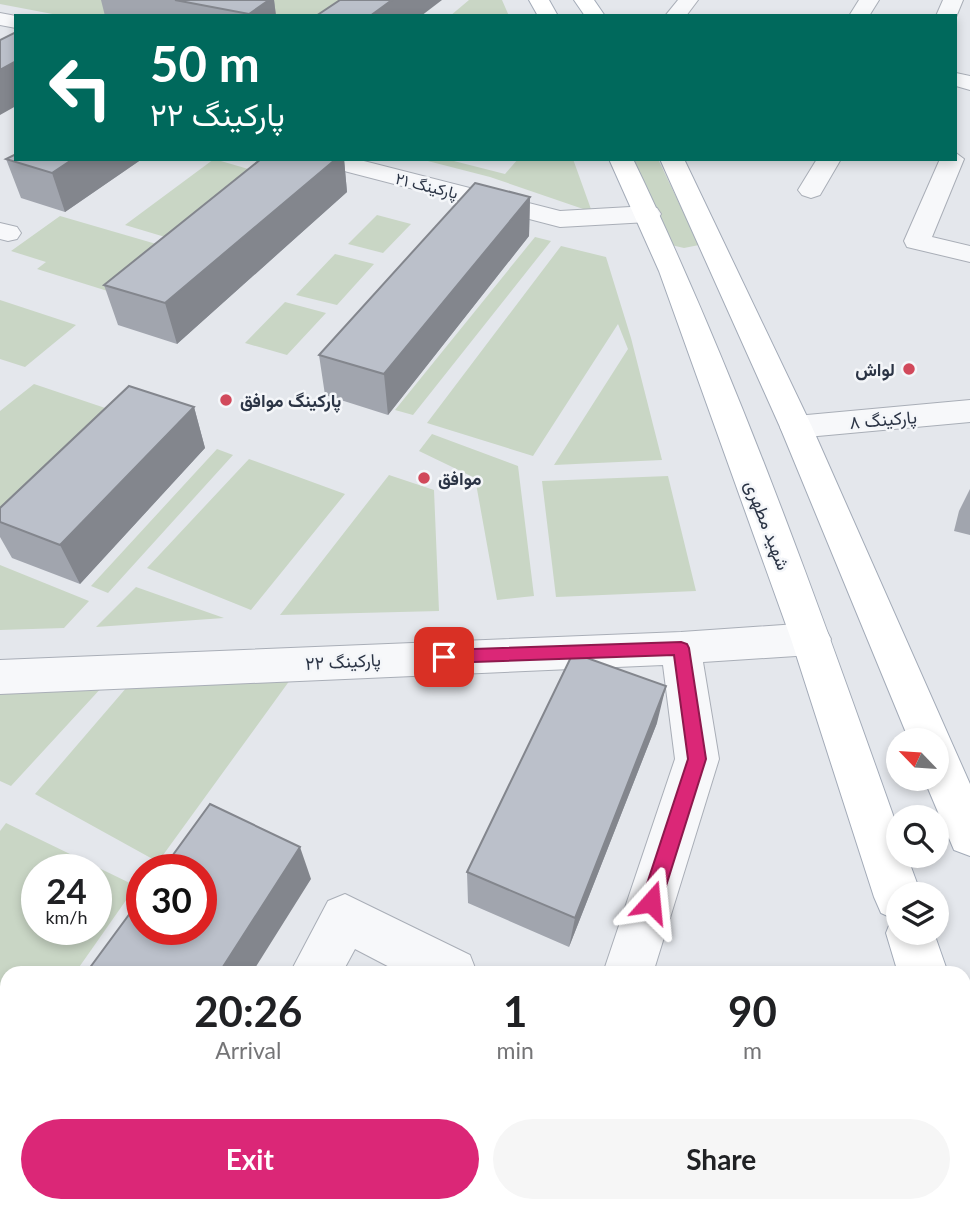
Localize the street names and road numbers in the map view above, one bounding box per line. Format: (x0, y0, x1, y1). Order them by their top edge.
street label: پارکینگ ۲۱ (393, 168, 460, 205)
street label: پارکینگ ۸ (848, 405, 918, 435)
street label: شهید مطهری (740, 477, 795, 573)
street label: پارکینگ ۲۲ (305, 648, 382, 676)

